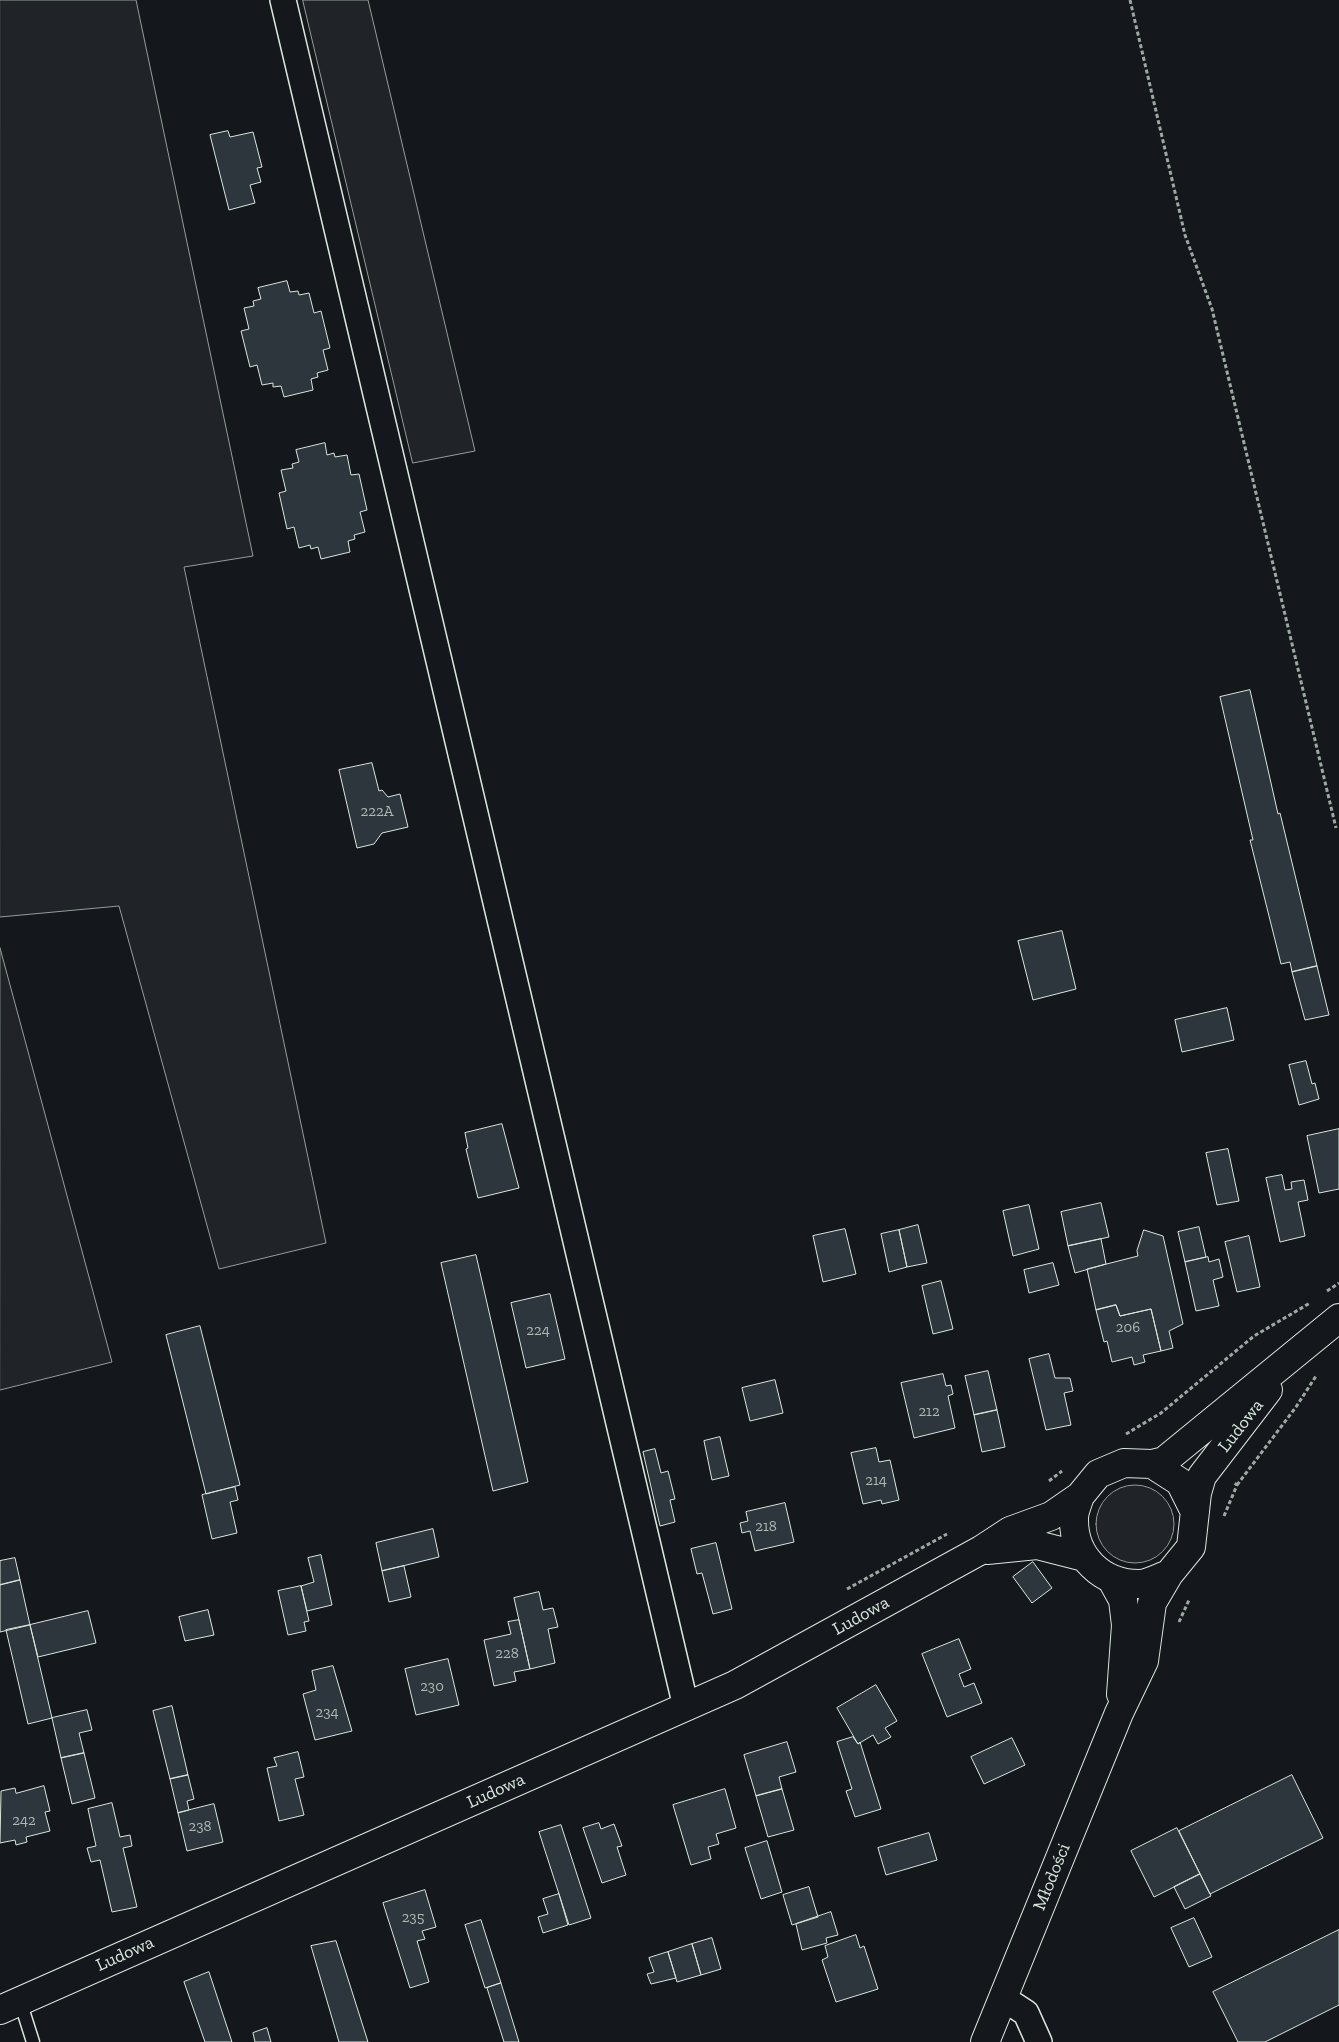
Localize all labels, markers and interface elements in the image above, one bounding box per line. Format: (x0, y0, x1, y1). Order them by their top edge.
house number: 222A (361, 803, 393, 821)
house number: 206 (1116, 1319, 1140, 1337)
house number: 224 (526, 1322, 550, 1340)
street label: Ludowa (1214, 1395, 1268, 1457)
house number: 212 (918, 1403, 940, 1421)
house number: 214 (865, 1472, 887, 1490)
house number: 218 (755, 1518, 777, 1536)
street label: Ludowa (829, 1592, 893, 1640)
house number: 228 (495, 1645, 519, 1663)
house number: 230 (420, 1678, 444, 1696)
house number: 234 (315, 1704, 339, 1722)
street label: Ludowa (464, 1769, 528, 1813)
house number: 242 (12, 1812, 36, 1830)
house number: 238 (188, 1818, 212, 1836)
street label: Młodości (1029, 1840, 1075, 1914)
house number: 235 (402, 1909, 424, 1927)
street label: Ludowa (93, 1932, 157, 1976)

